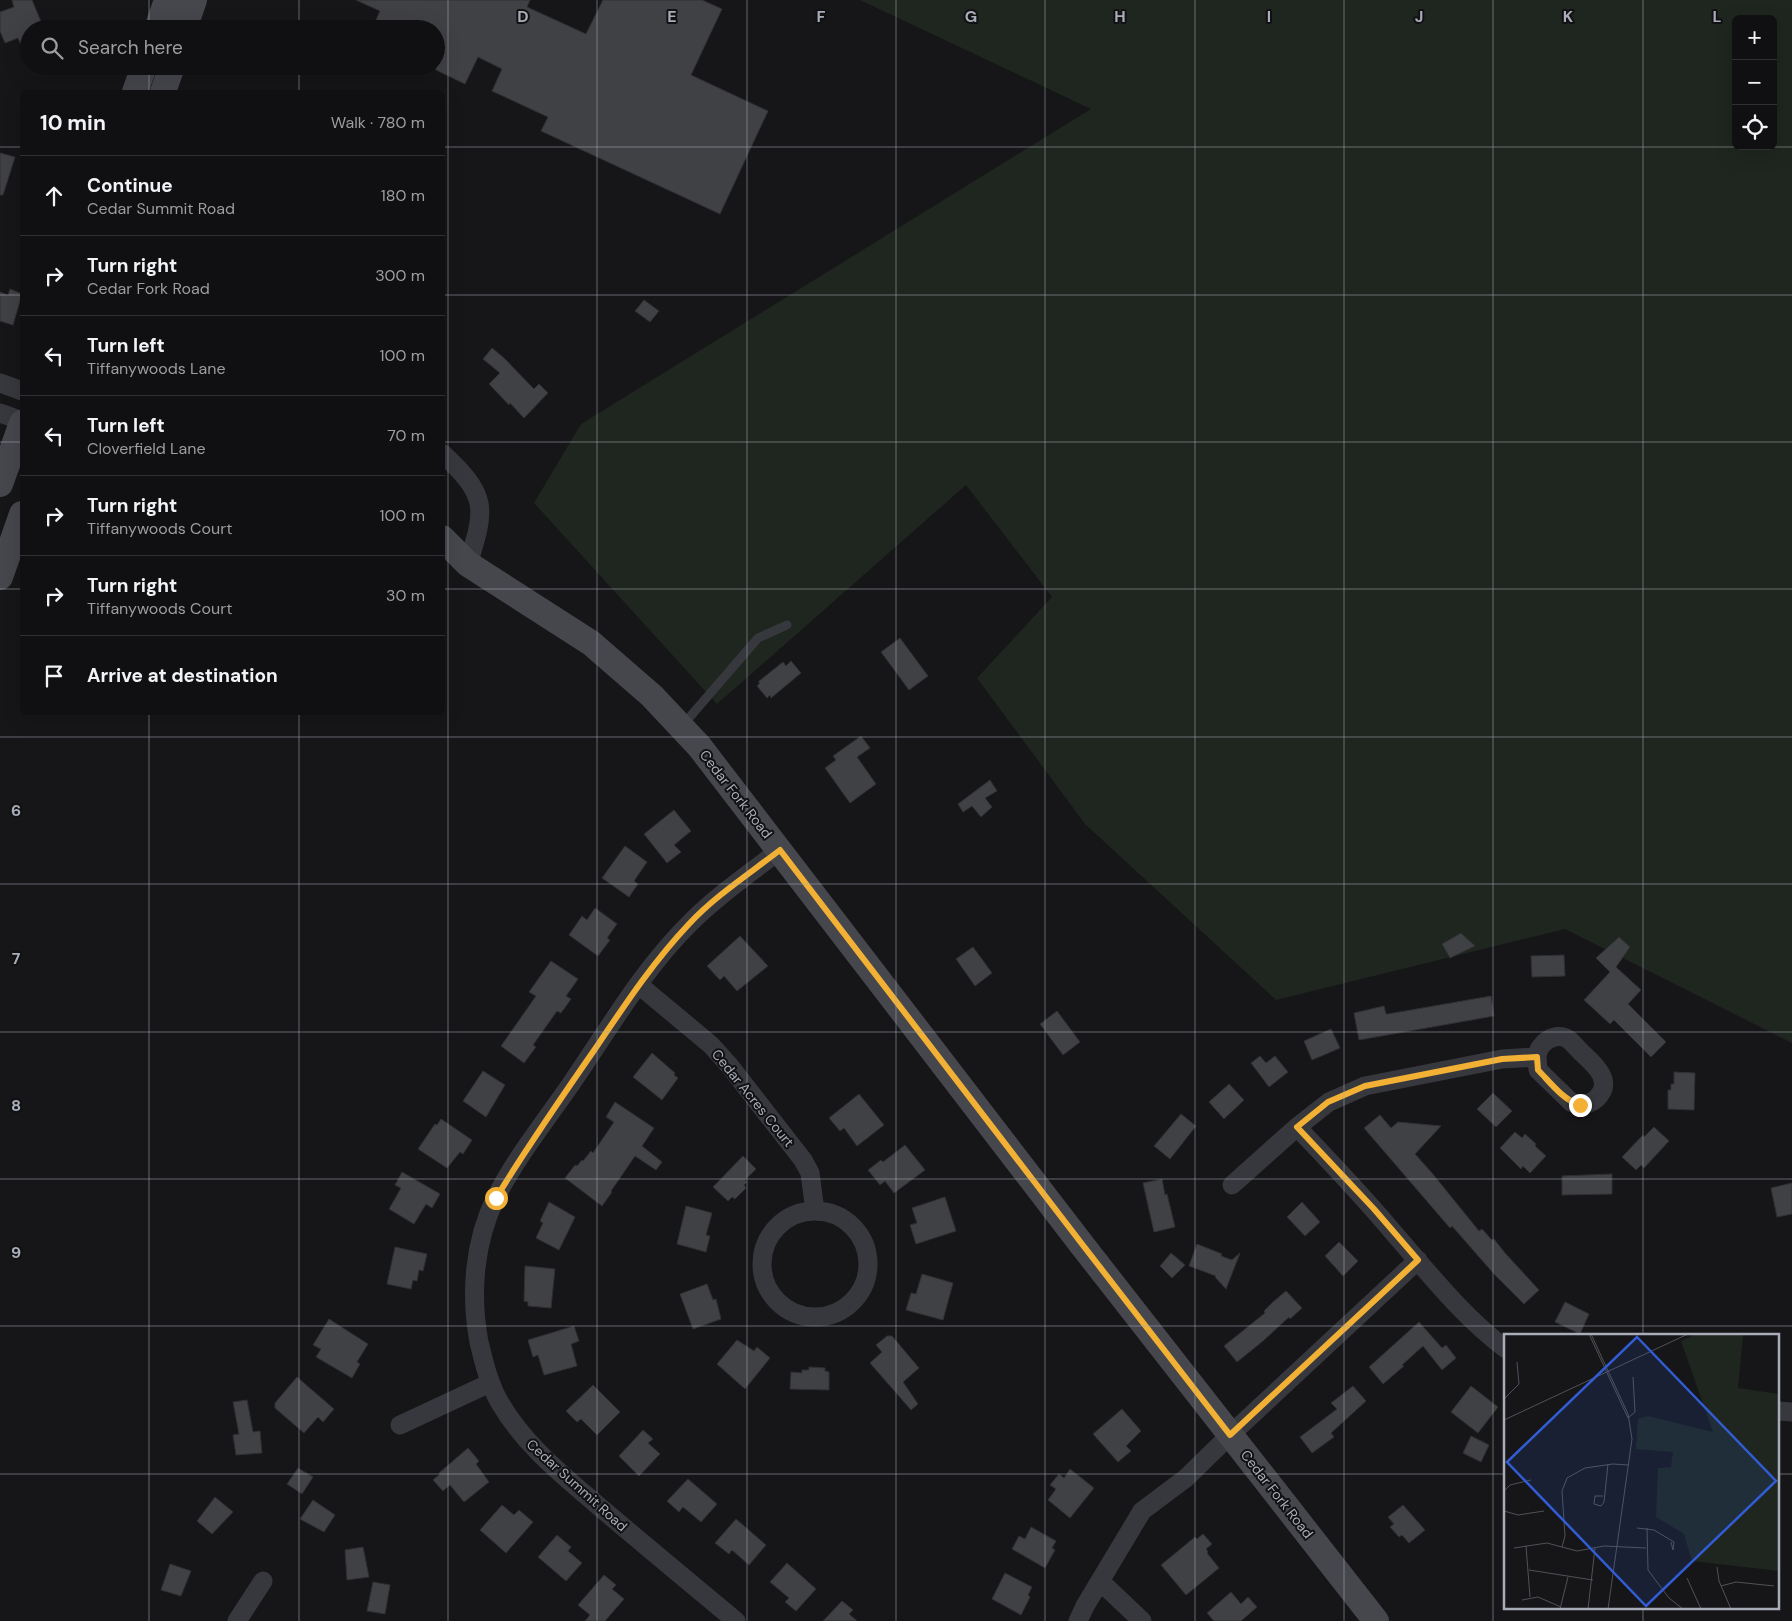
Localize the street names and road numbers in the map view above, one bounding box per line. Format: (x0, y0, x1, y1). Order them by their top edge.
street label: Cedar Fork Road (696, 746, 776, 842)
street label: Cedar Acres Court (708, 1045, 798, 1151)
street label: Cedar Summit Road (523, 1435, 631, 1535)
street label: Cedar Fork Road (1237, 1446, 1317, 1542)

